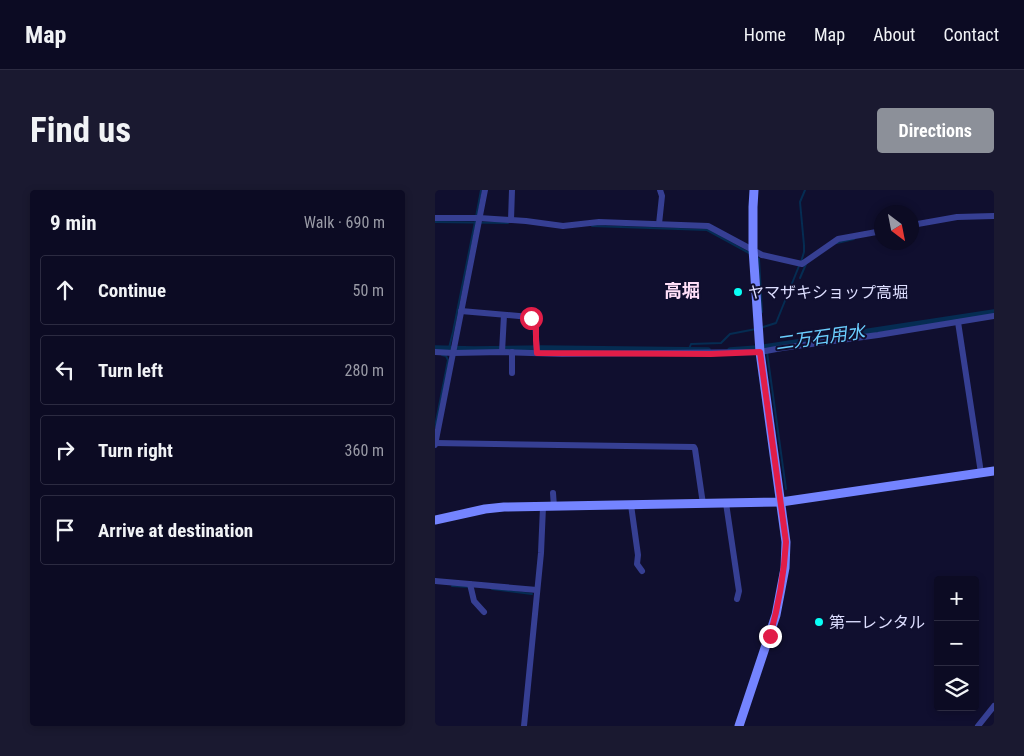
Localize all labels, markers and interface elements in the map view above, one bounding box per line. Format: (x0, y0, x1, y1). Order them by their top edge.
text: Map (25, 21, 66, 49)
text: Home (744, 24, 786, 45)
text: Map (814, 24, 845, 45)
text: About (873, 24, 915, 45)
text: Contact (943, 24, 999, 45)
button: Directions (877, 108, 994, 153)
text: Find us (30, 110, 131, 151)
north arrow (874, 205, 919, 250)
text: 9 min (50, 211, 97, 235)
text: Walk · 690 m (304, 213, 385, 232)
icon: ahead (51, 276, 79, 304)
text: Continue (98, 279, 166, 302)
district label: 高堀 (664, 280, 700, 301)
text: 50 m (352, 281, 384, 300)
place label: ヤマザキショップ高堀 (748, 283, 908, 302)
marker: ヤマザキショップ高堀 (732, 286, 744, 298)
route start (520, 307, 543, 330)
water label: 二万石用水 (774, 320, 868, 354)
icon: left (51, 356, 79, 384)
text: Turn left (98, 359, 163, 382)
text: 280 m (345, 361, 384, 380)
icon: right (51, 436, 79, 464)
text: Turn right (98, 439, 173, 462)
text: 360 m (345, 441, 384, 460)
icon: arrive (51, 516, 79, 544)
text: Arrive at destination (98, 519, 253, 542)
map controls (934, 576, 979, 711)
button: + (934, 576, 979, 621)
place label: 第一レンタル (829, 613, 925, 632)
marker: 第一レンタル (813, 616, 825, 628)
button: − (934, 621, 979, 666)
route end (759, 625, 782, 648)
button: layers (934, 666, 979, 711)

